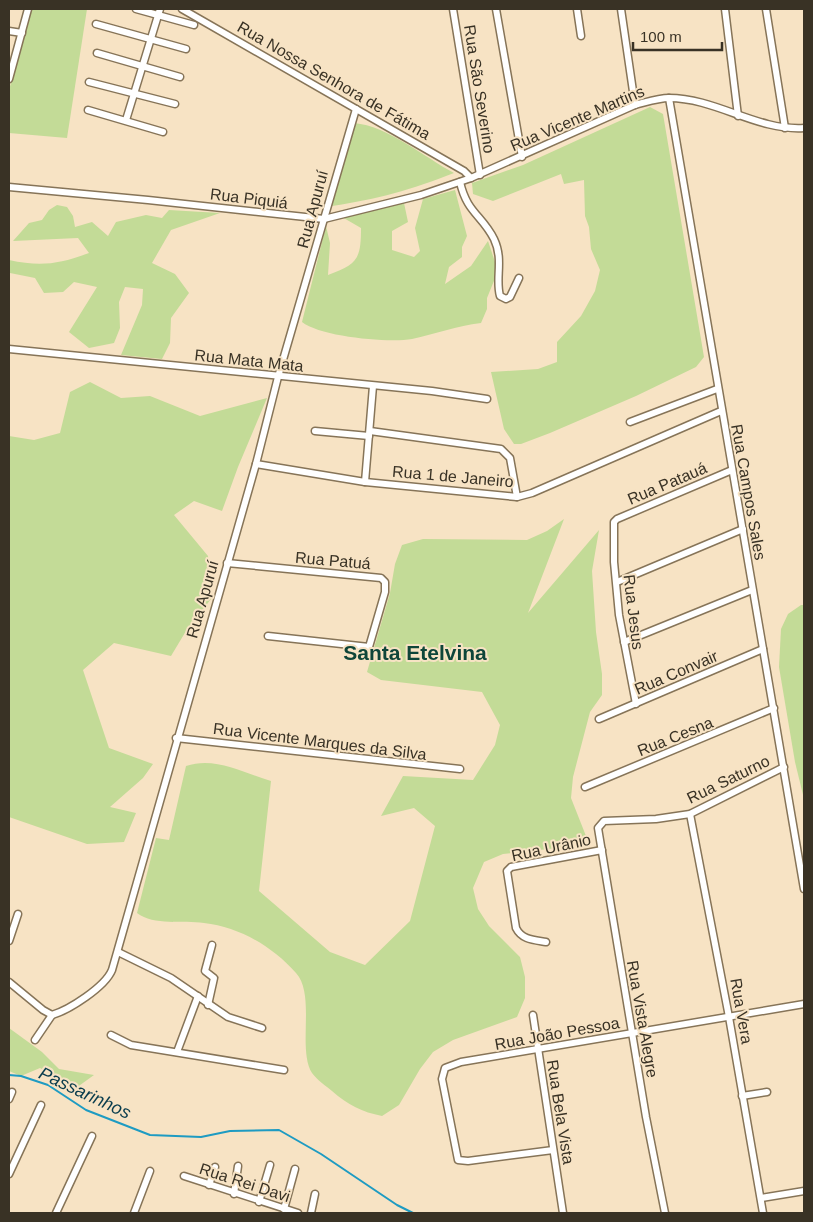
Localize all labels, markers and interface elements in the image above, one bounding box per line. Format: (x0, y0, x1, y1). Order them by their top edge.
street label: Rua Nossa Senhora de Fátima (234, 18, 433, 143)
scale bar (633, 20, 722, 52)
street label: Rua São Severino (461, 24, 498, 155)
text: 100 m (640, 28, 682, 45)
street label: Rua Vicente Martins (508, 83, 647, 154)
street label: Rua Apuruí (294, 168, 331, 250)
street label: Rua Piquiá (209, 185, 289, 212)
street label: Rua Mata Mata (194, 346, 304, 375)
street label: Rua Campos Sales (728, 423, 769, 561)
street label: Rua Patauá (625, 459, 710, 508)
street label: Rua 1 de Janeiro (392, 463, 514, 490)
street label: Rua Patuá (295, 549, 371, 572)
street label: Rua Apuruí (183, 558, 222, 640)
street label: Rua Jesus (620, 574, 647, 651)
district label: Santa Etelvina (343, 641, 487, 664)
street label: Rua Convair (632, 647, 721, 698)
street label: Rua Cesna (635, 714, 716, 759)
street label: Rua Vicente Marques da Silva (212, 720, 428, 763)
street label: Rua Saturno (684, 752, 772, 807)
street label: Rua Urânio (510, 831, 593, 864)
street label: Rua Vista Alegre (624, 959, 661, 1079)
street label: Rua Vera (727, 977, 756, 1046)
street label: Rua João Pessoa (493, 1014, 621, 1053)
street label: Rua Bela Vista (544, 1059, 577, 1166)
water label: Passarinhos (36, 1063, 134, 1123)
street label: Rua Rei Davi (197, 1160, 292, 1205)

